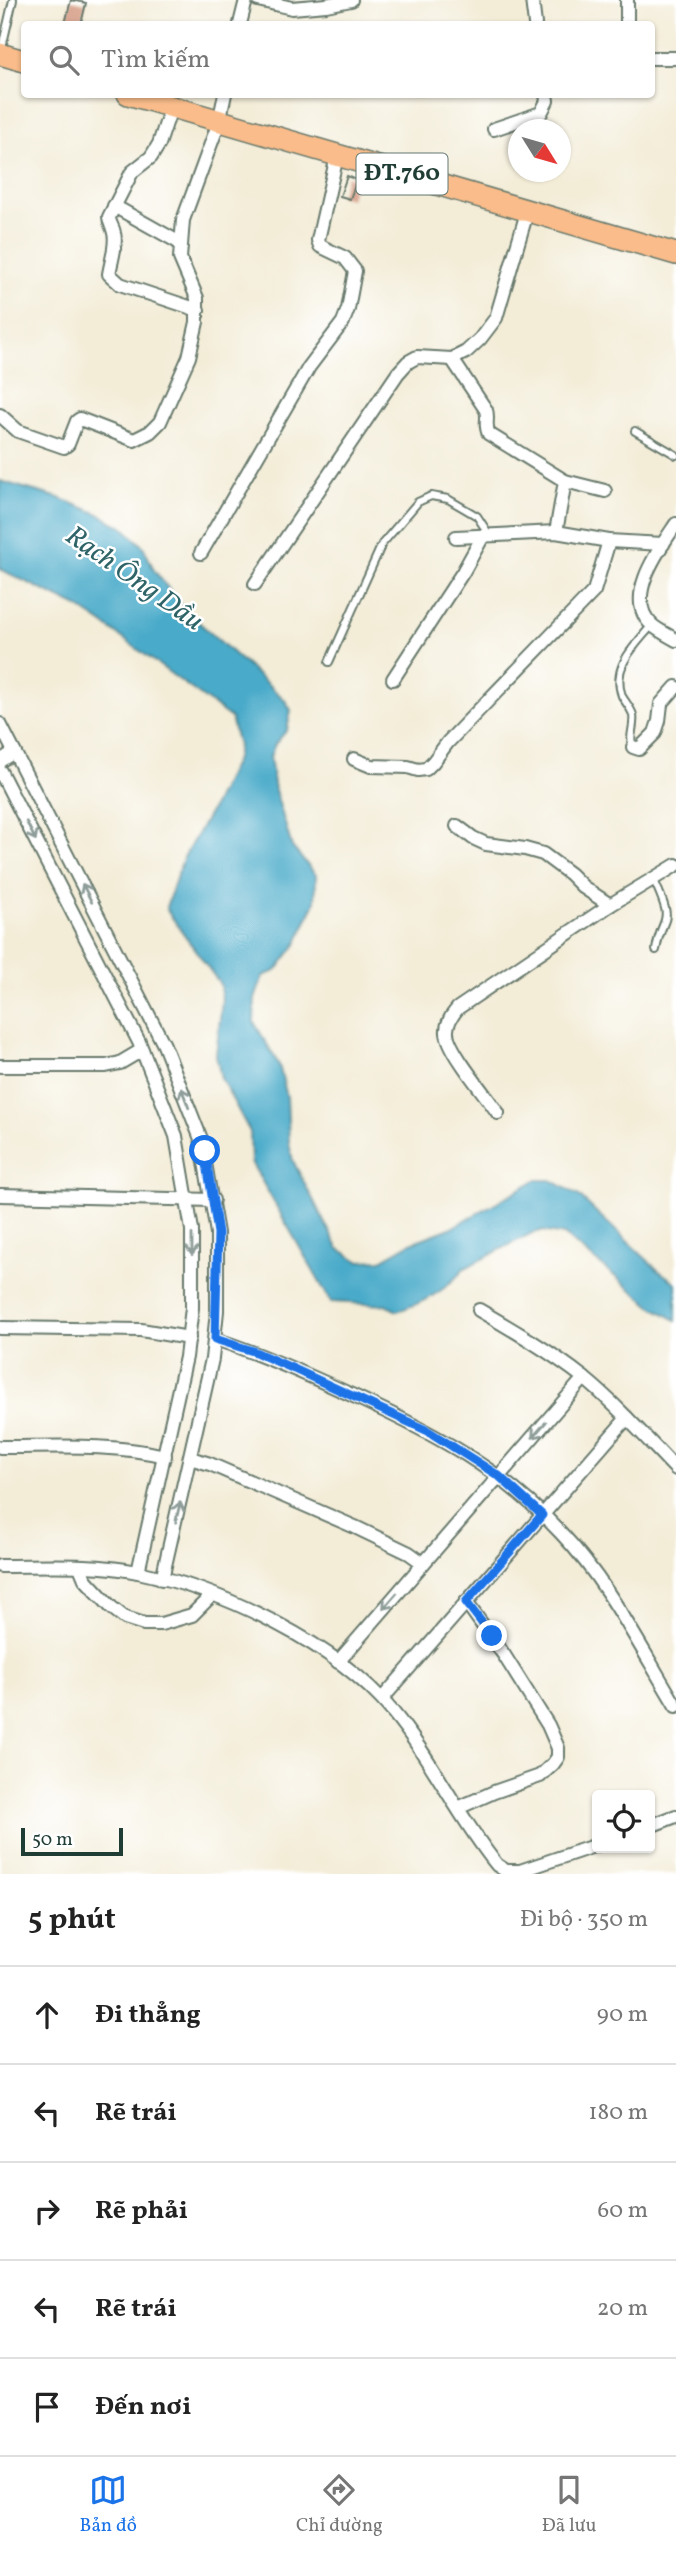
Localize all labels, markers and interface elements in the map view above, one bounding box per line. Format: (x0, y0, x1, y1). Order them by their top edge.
search box (21, 21, 655, 98)
icon: search (45, 41, 83, 79)
text: Tìm kiếm (101, 42, 210, 78)
north arrow (508, 119, 571, 182)
road number: ĐT.760 (356, 154, 448, 194)
water label: Rạch Ông Dầu (57, 517, 211, 641)
one-way arrow (25, 821, 39, 841)
one-way arrow (79, 883, 93, 904)
one-way arrow (178, 1087, 191, 1109)
route start (189, 1135, 220, 1166)
one-way arrow (185, 1233, 199, 1256)
one-way arrow (531, 1420, 547, 1438)
one-way arrow (171, 1501, 185, 1524)
one-way arrow (382, 1592, 398, 1610)
route end (476, 1620, 507, 1651)
map controls (592, 1790, 655, 1853)
button: locate (592, 1790, 655, 1853)
scale bar (21, 1825, 122, 1857)
text: 50 m (32, 1827, 73, 1853)
text: 5 phút (28, 1899, 116, 1941)
text: Đi bộ · 350 m (520, 1904, 648, 1936)
icon: ahead (28, 1996, 66, 2034)
text: Đi thẳng (95, 1997, 201, 2033)
text: 90 m (597, 1999, 648, 2031)
icon: left (28, 2094, 66, 2132)
text: Rẽ trái (95, 2095, 177, 2131)
text: 180 m (589, 2097, 648, 2129)
icon: right (28, 2192, 66, 2230)
text: Rẽ phải (95, 2193, 188, 2229)
text: 60 m (598, 2195, 648, 2227)
icon: left (28, 2290, 66, 2328)
text: Rẽ trái (95, 2291, 177, 2327)
text: 20 m (597, 2293, 648, 2325)
icon: arrive (28, 2388, 66, 2426)
text: Đến nơi (95, 2389, 191, 2425)
tab: Bản đồ (80, 2471, 137, 2539)
tab: Chỉ đường (296, 2471, 383, 2539)
tab: Đã lưu (542, 2471, 596, 2539)

